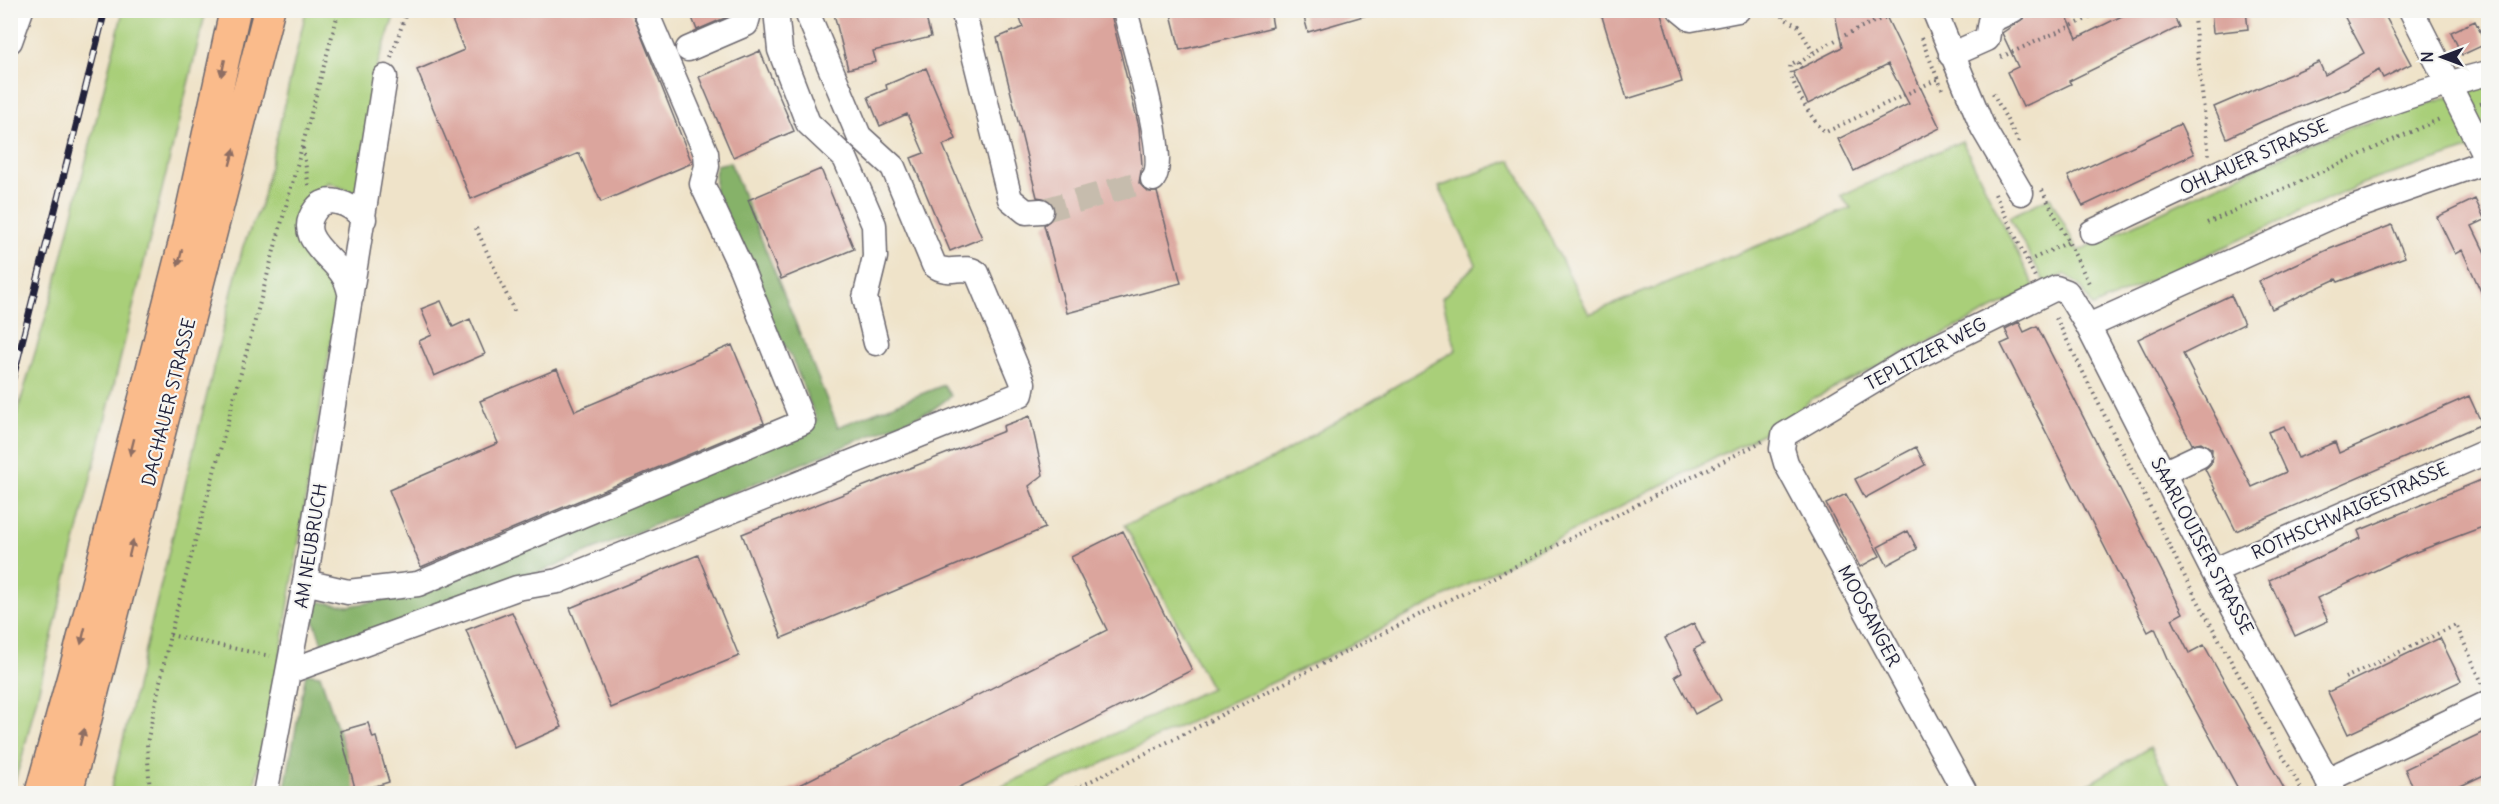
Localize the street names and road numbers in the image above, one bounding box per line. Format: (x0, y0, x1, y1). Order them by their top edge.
street label: OHLAUER STRASSE (2176, 114, 2331, 200)
street label: TEPLITZER WEG (1861, 312, 1990, 395)
street label: DACHAUER STRASSE (137, 316, 200, 488)
street label: SAARLOUISER STRASSE (2146, 453, 2259, 638)
street label: ROTHSCHWAIGESTRASSE (2248, 457, 2452, 564)
street label: AM NEUBRUCH (289, 482, 332, 610)
street label: MOOSANGER (1833, 561, 1906, 670)

